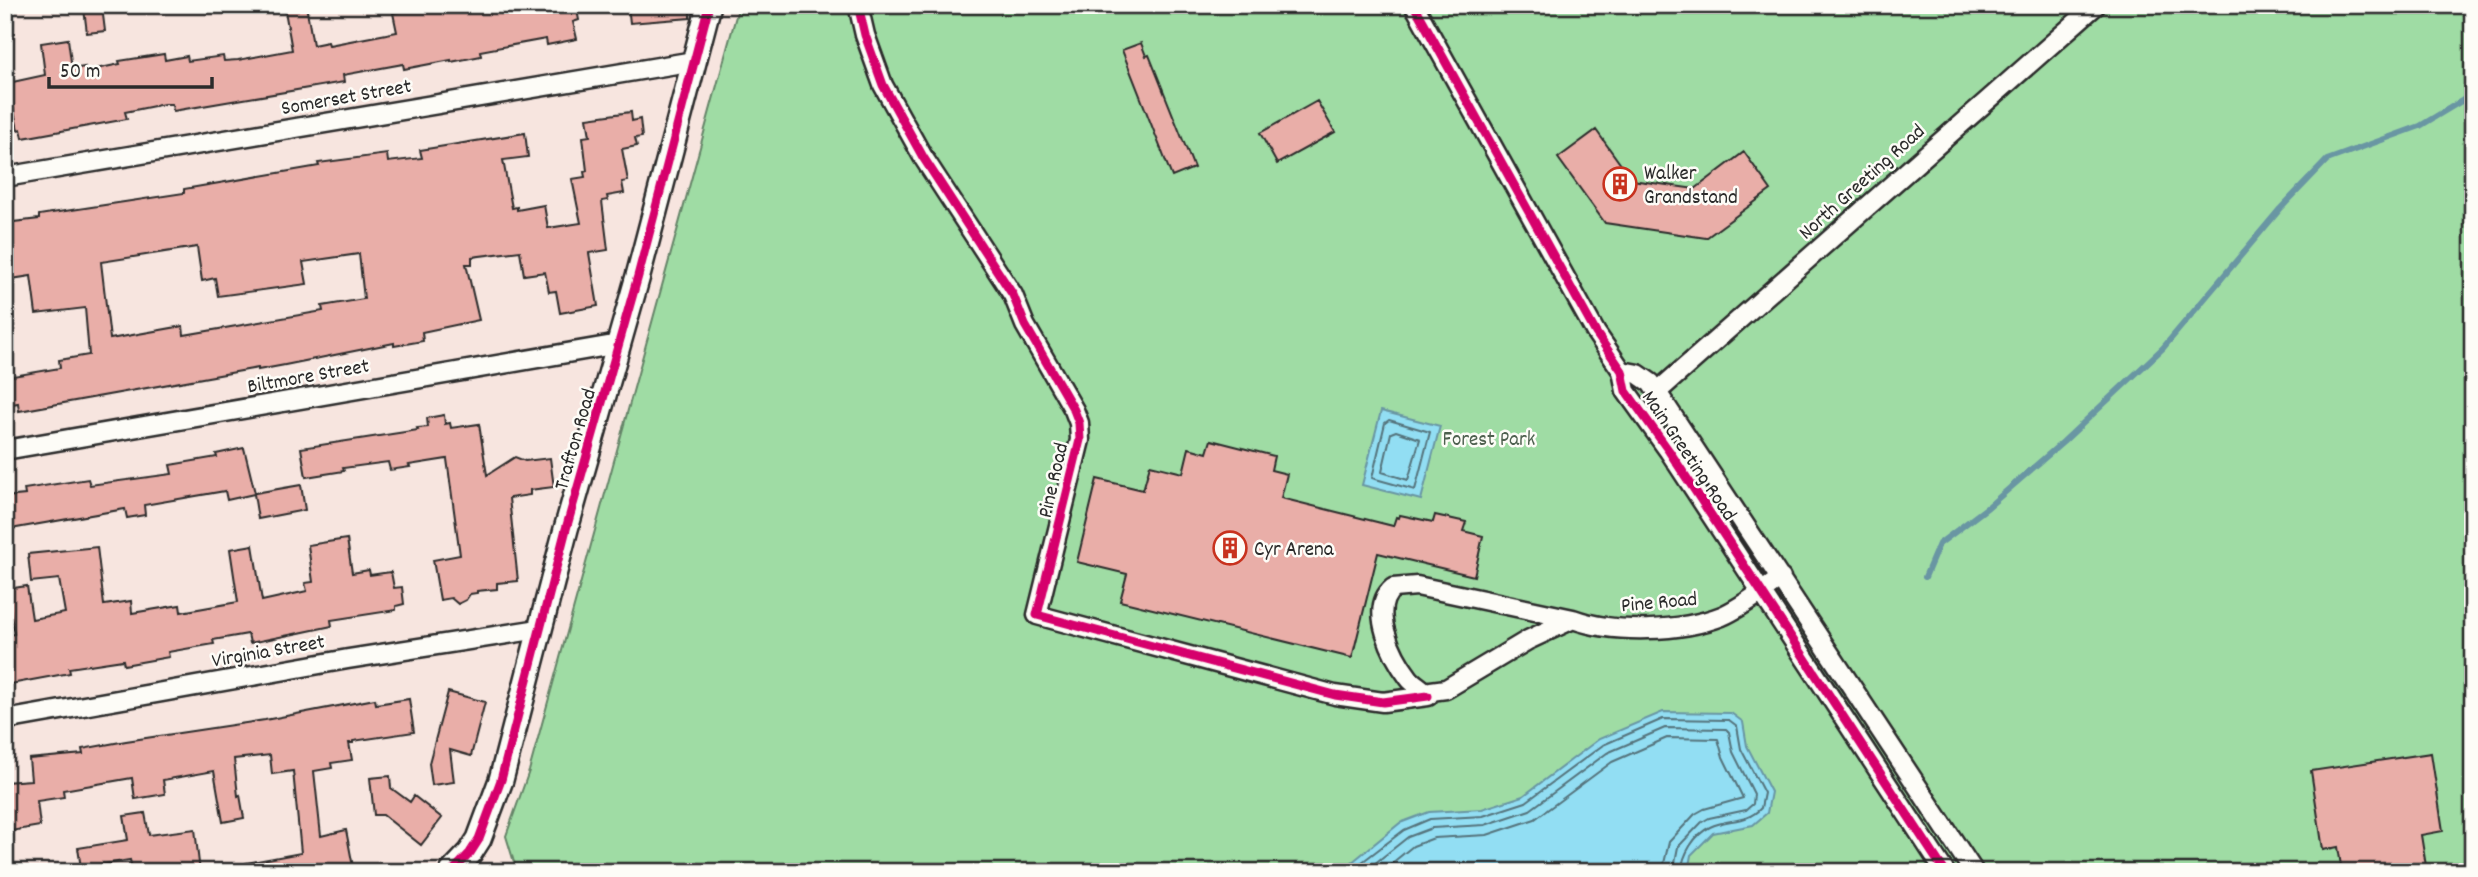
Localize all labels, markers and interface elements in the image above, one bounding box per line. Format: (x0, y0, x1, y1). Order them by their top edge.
scale bar (49, 46, 212, 90)
text: 50 m (60, 58, 100, 88)
street label: Somerset Street (279, 73, 414, 125)
street label: North Greeting Road (1793, 118, 1933, 248)
place label: Walker Grandstand (1644, 160, 1738, 214)
building icon: Walker Grandstand (1601, 165, 1639, 203)
street label: Biltmore Street (245, 352, 372, 403)
street label: Main Greeting Road (1633, 385, 1742, 528)
street label: Trafton Road (548, 386, 606, 494)
park label: Forest Park (1443, 426, 1535, 456)
street label: Pine Road (1032, 440, 1078, 521)
building icon: Cyr Arena (1211, 529, 1249, 567)
place label: Cyr Arena (1254, 536, 1335, 566)
street label: Pine Road (1620, 586, 1699, 622)
street label: Virginia Street (210, 628, 328, 678)

